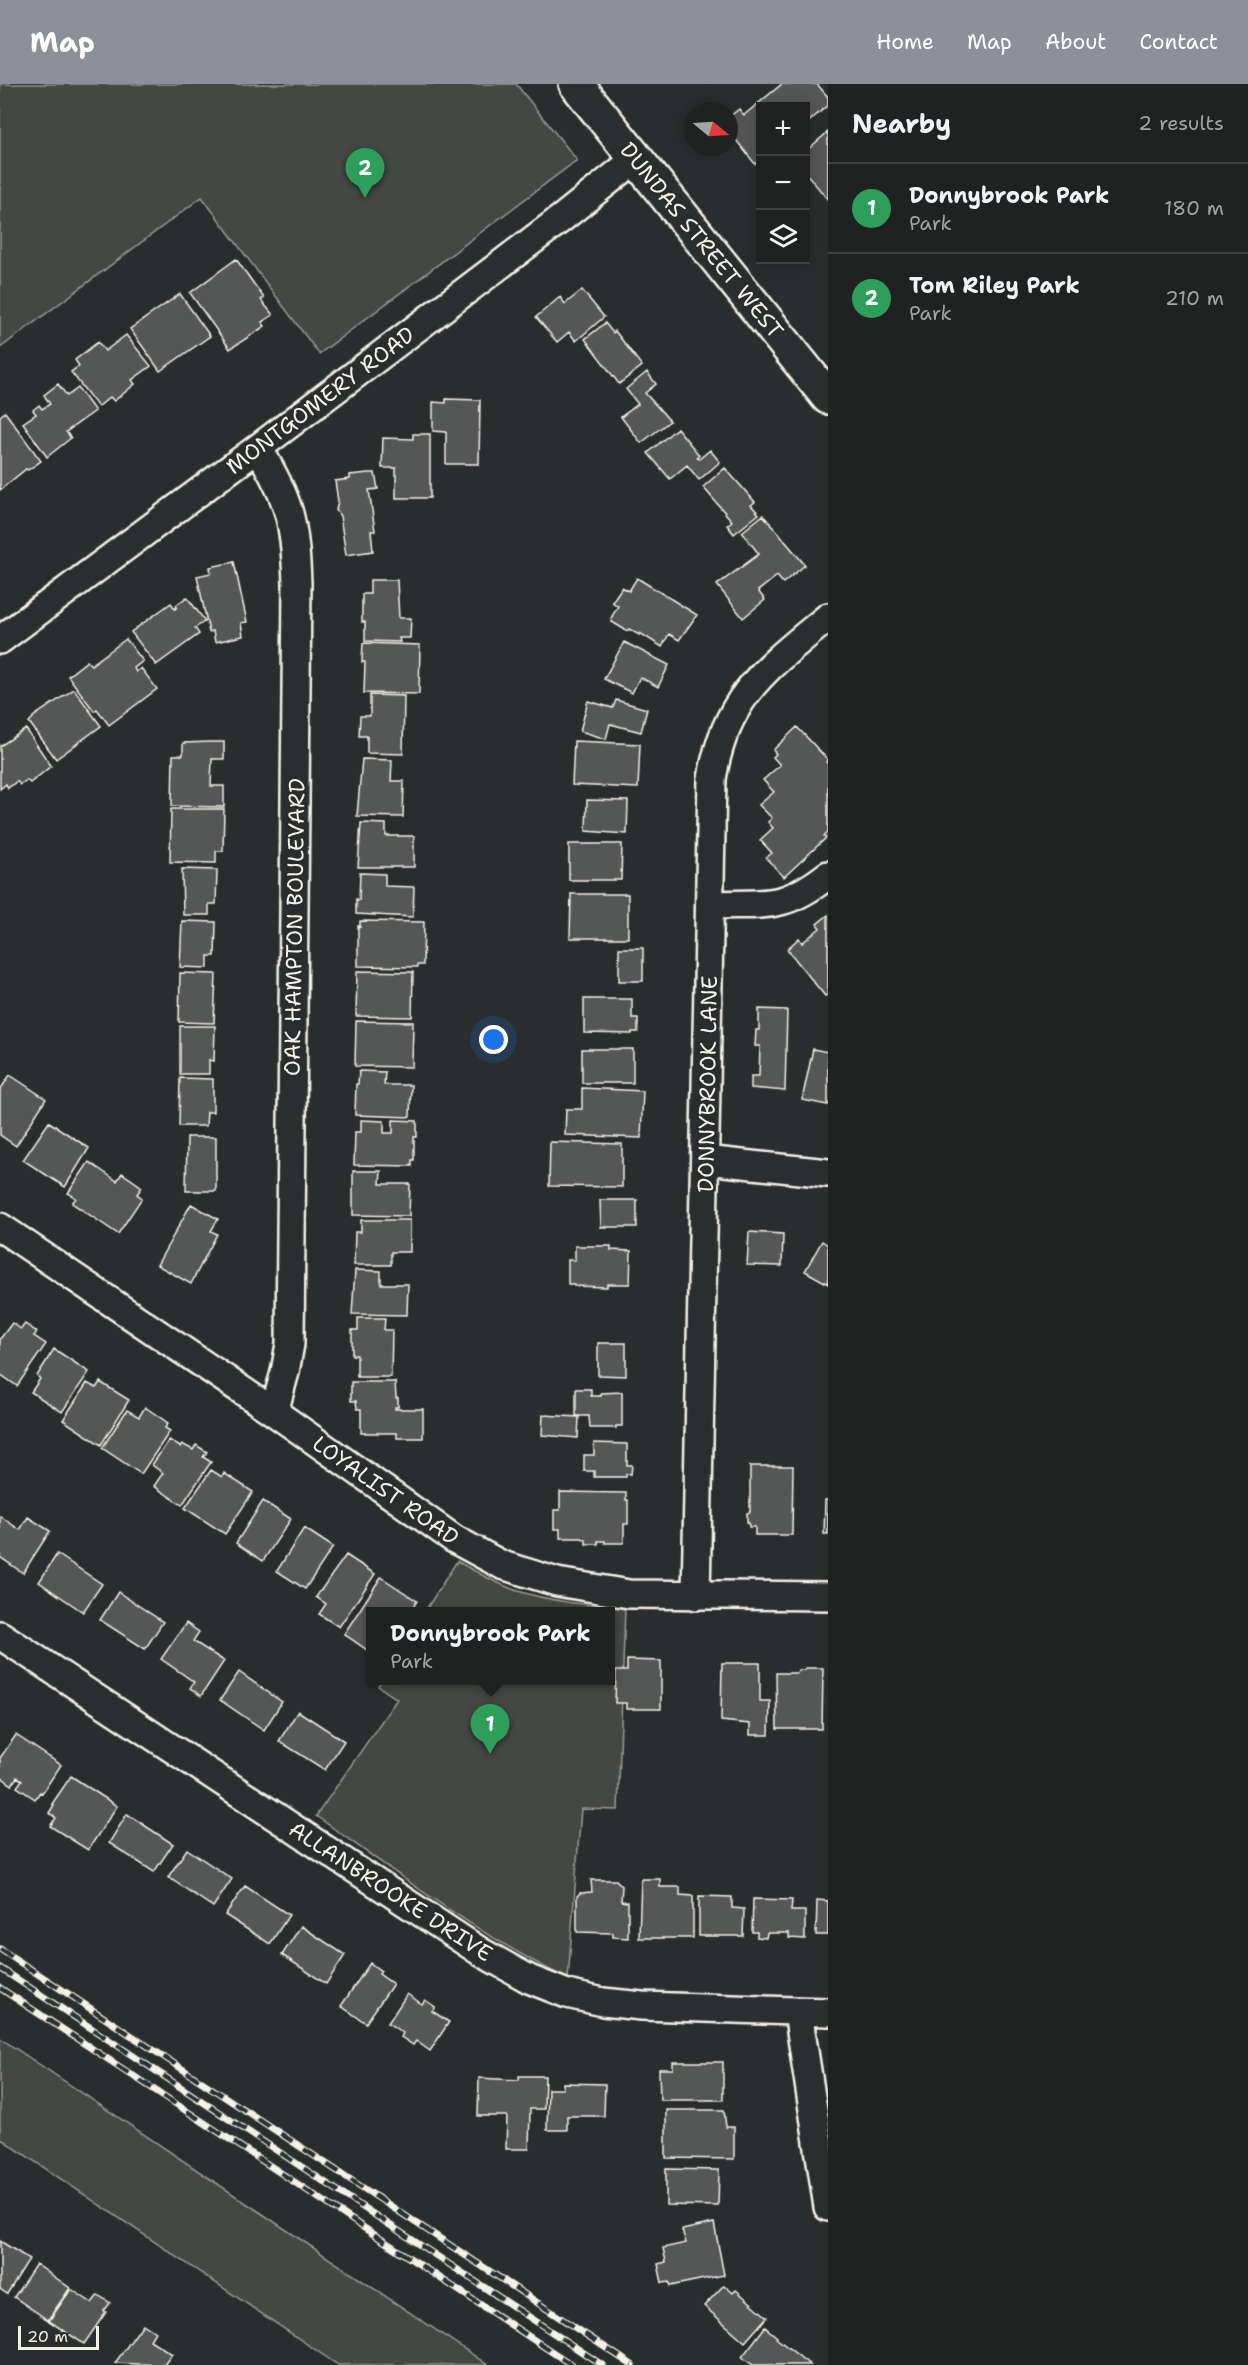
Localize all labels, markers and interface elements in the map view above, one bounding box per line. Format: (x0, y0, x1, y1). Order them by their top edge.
text: Map (30, 23, 95, 61)
text: Home (876, 28, 934, 56)
text: Map (967, 28, 1012, 56)
text: About (1045, 28, 1106, 56)
text: Contact (1139, 28, 1218, 56)
north arrow (684, 102, 738, 156)
map controls (756, 102, 810, 264)
button: + (756, 102, 810, 156)
text: Nearby (852, 106, 951, 141)
text: 2 results (1138, 110, 1224, 136)
street label: DUNDAS STREET WEST (613, 136, 790, 345)
pin: 2 (346, 148, 385, 198)
button: − (756, 156, 810, 210)
text: Donnybrook Park (909, 181, 1109, 210)
text: 1 (867, 195, 876, 221)
text: 180 m (1164, 195, 1224, 221)
button: layers (756, 210, 810, 264)
text: Park (909, 210, 952, 236)
text: Tom Riley Park (909, 271, 1080, 300)
text: 2 (865, 285, 879, 311)
text: 210 m (1165, 285, 1224, 311)
text: Park (909, 300, 952, 326)
street label: MONTGOMERY ROAD (220, 320, 420, 481)
street label: OAK HAMPTON BOULEVARD (277, 778, 312, 1076)
street label: DONNYBROOK LANE (691, 975, 724, 1193)
your location (479, 1025, 508, 1054)
street label: LOYALIST ROAD (307, 1429, 465, 1552)
popup (366, 1607, 615, 1685)
text: Donnybrook Park (390, 1619, 591, 1648)
text: Park (390, 1648, 433, 1674)
pin: 1 (470, 1704, 510, 1754)
street label: ALLANBROOKE DRIVE (283, 1815, 498, 1968)
scale bar (18, 2323, 99, 2350)
text: 20 m (27, 2326, 68, 2347)

